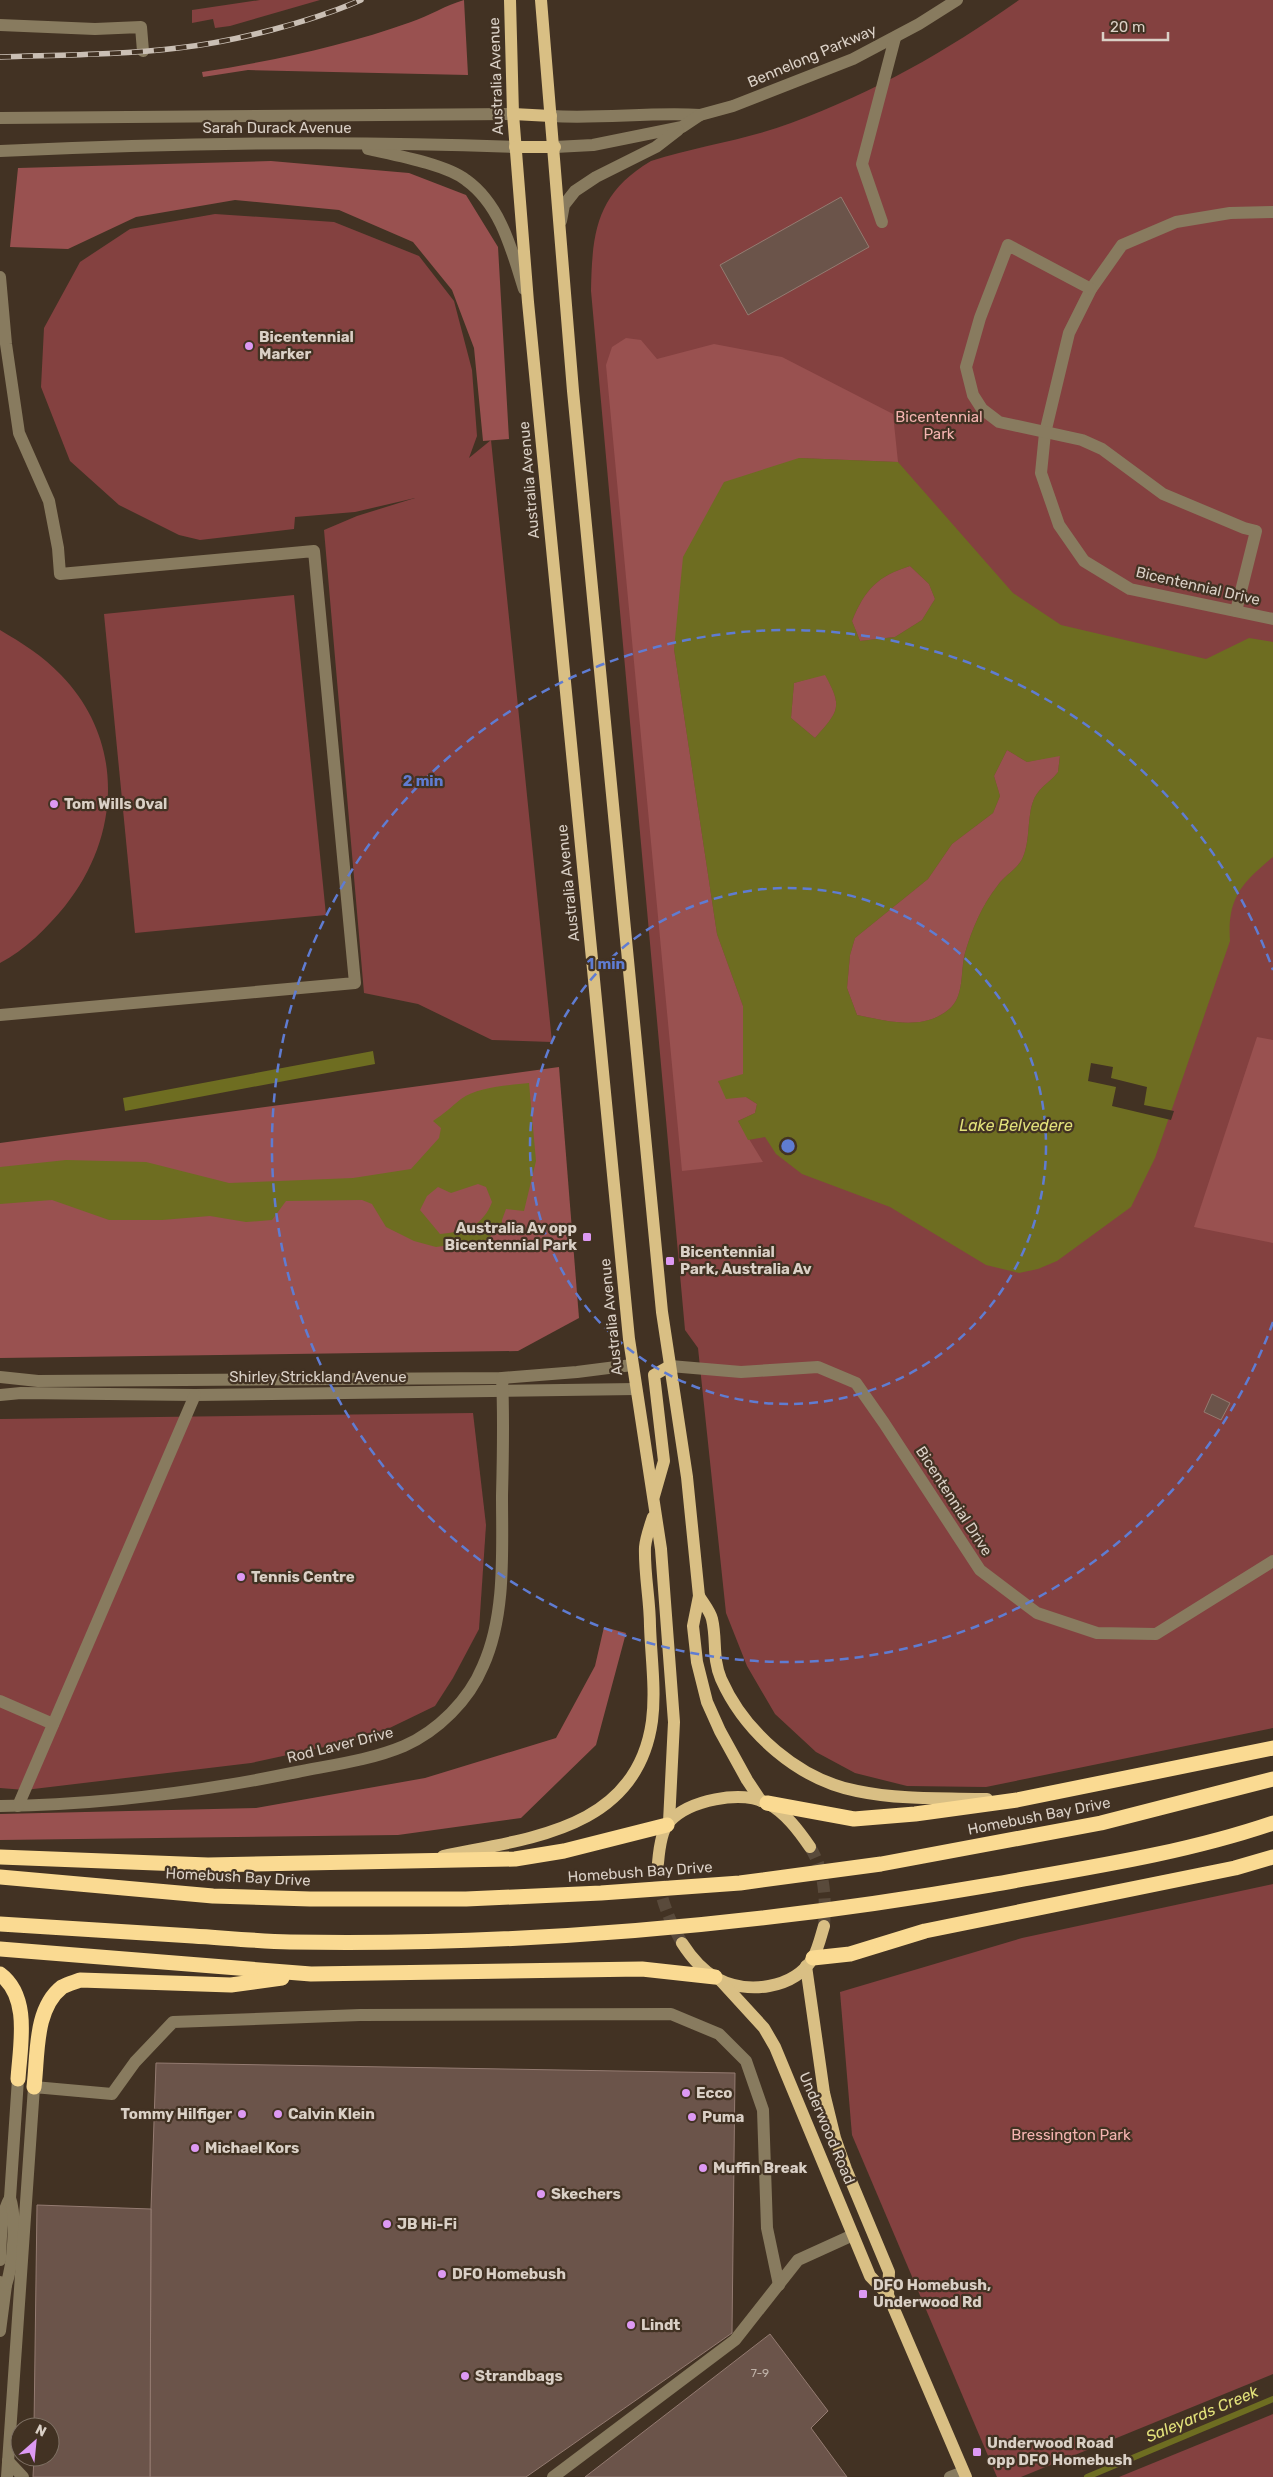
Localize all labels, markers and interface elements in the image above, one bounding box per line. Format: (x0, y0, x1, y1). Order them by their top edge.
scale bar (1103, 10, 1168, 42)
street label: Australia Avenue (485, 17, 507, 135)
text: 20 m (1110, 18, 1145, 36)
street label: Bennelong Parkway (745, 21, 879, 91)
street label: Sarah Durack Avenue (202, 119, 352, 137)
place label: Bicentennial Marker (259, 328, 354, 363)
marker: Bicentennial Marker (243, 340, 255, 352)
park label: Bicentennial Park (895, 408, 983, 443)
street label: Australia Avenue (515, 421, 543, 539)
street label: Bicentennial Drive (1134, 563, 1262, 609)
text: 2 min (403, 772, 443, 790)
place label: Tom Wills Oval (64, 795, 167, 813)
marker: Tom Wills Oval (48, 798, 60, 810)
street label: Australia Avenue (553, 824, 583, 942)
text: 1 min (587, 955, 625, 973)
water label: Lake Belvedere (959, 1116, 1073, 1135)
centre of rings (779, 1137, 797, 1155)
place label: Australia Av opp Bicentennial Park (445, 1219, 577, 1254)
marker: Australia Av opp Bicentennial Park (581, 1231, 593, 1243)
place label: Bicentennial Park, Australia Av (680, 1243, 812, 1278)
marker: Bicentennial Park, Australia Av (664, 1255, 676, 1267)
street label: Australia Avenue (596, 1258, 626, 1376)
street label: Shirley Strickland Avenue (229, 1368, 407, 1386)
street label: Bicentennial Drive (912, 1443, 996, 1559)
place label: Tennis Centre (251, 1568, 355, 1586)
marker: Tennis Centre (235, 1571, 247, 1583)
street label: Rod Laver Drive (285, 1723, 395, 1767)
street label: Homebush Bay Drive (966, 1793, 1112, 1839)
street label: Homebush Bay Drive (567, 1858, 713, 1886)
street label: Homebush Bay Drive (165, 1864, 311, 1890)
street label: Underwood Road (795, 2069, 859, 2187)
place label: Ecco (696, 2084, 732, 2102)
marker: Ecco (680, 2087, 692, 2099)
place label: Tommy Hilfiger (121, 2105, 232, 2123)
place label: Calvin Klein (288, 2105, 375, 2123)
marker: Tommy Hilfiger (236, 2108, 248, 2120)
marker: Calvin Klein (272, 2108, 284, 2120)
place label: Puma (702, 2108, 744, 2126)
marker: Puma (686, 2111, 698, 2123)
park label: Bressington Park (1011, 2126, 1131, 2144)
place label: Michael Kors (205, 2139, 299, 2157)
marker: Michael Kors (189, 2142, 201, 2154)
place label: Muffin Break (713, 2159, 808, 2177)
marker: Muffin Break (697, 2162, 709, 2174)
place label: Skechers (551, 2185, 621, 2203)
marker: Skechers (535, 2188, 547, 2200)
place label: JB Hi-Fi (397, 2215, 457, 2233)
marker: JB Hi-Fi (381, 2218, 393, 2230)
place label: DFO Homebush (452, 2265, 566, 2283)
marker: DFO Homebush (436, 2268, 448, 2280)
place label: DFO Homebush, Underwood Rd (873, 2276, 991, 2311)
marker: DFO Homebush, Underwood Rd (857, 2288, 869, 2300)
place label: Lindt (641, 2316, 680, 2334)
marker: Lindt (625, 2319, 637, 2331)
house number: 7-9 (751, 2366, 769, 2380)
place label: Strandbags (475, 2367, 563, 2385)
marker: Strandbags (459, 2370, 471, 2382)
water label: Saleyards Creek (1143, 2381, 1262, 2446)
north arrow (10, 2417, 60, 2467)
text: N (32, 2421, 49, 2441)
place label: Underwood Road opp DFO Homebush (987, 2434, 1132, 2469)
marker: Underwood Road opp DFO Homebush (971, 2446, 983, 2458)

